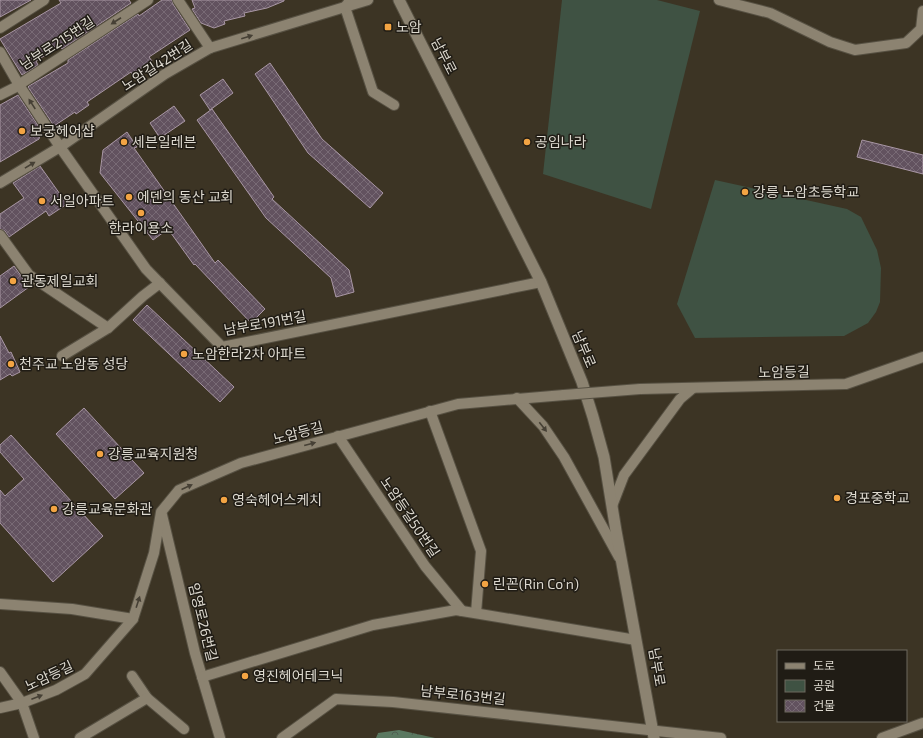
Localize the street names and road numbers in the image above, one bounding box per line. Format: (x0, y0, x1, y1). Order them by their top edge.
street label: 남부로215번길 (16, 12, 97, 73)
street label: 노암길42번길 (118, 35, 195, 94)
street label: 남부로 (428, 35, 461, 77)
street label: 남부로191번길 (222, 307, 308, 338)
street label: 남부로 (569, 328, 600, 370)
street label: 노암등길 (758, 363, 810, 380)
street label: 노암등길 (271, 418, 325, 447)
street label: 노암등길50번길 (377, 473, 444, 560)
street label: 임영로26번길 (186, 581, 221, 663)
street label: 남부로 (646, 646, 669, 688)
street label: 노암등길 (22, 657, 76, 694)
street label: 남부로163번길 (420, 682, 507, 707)

